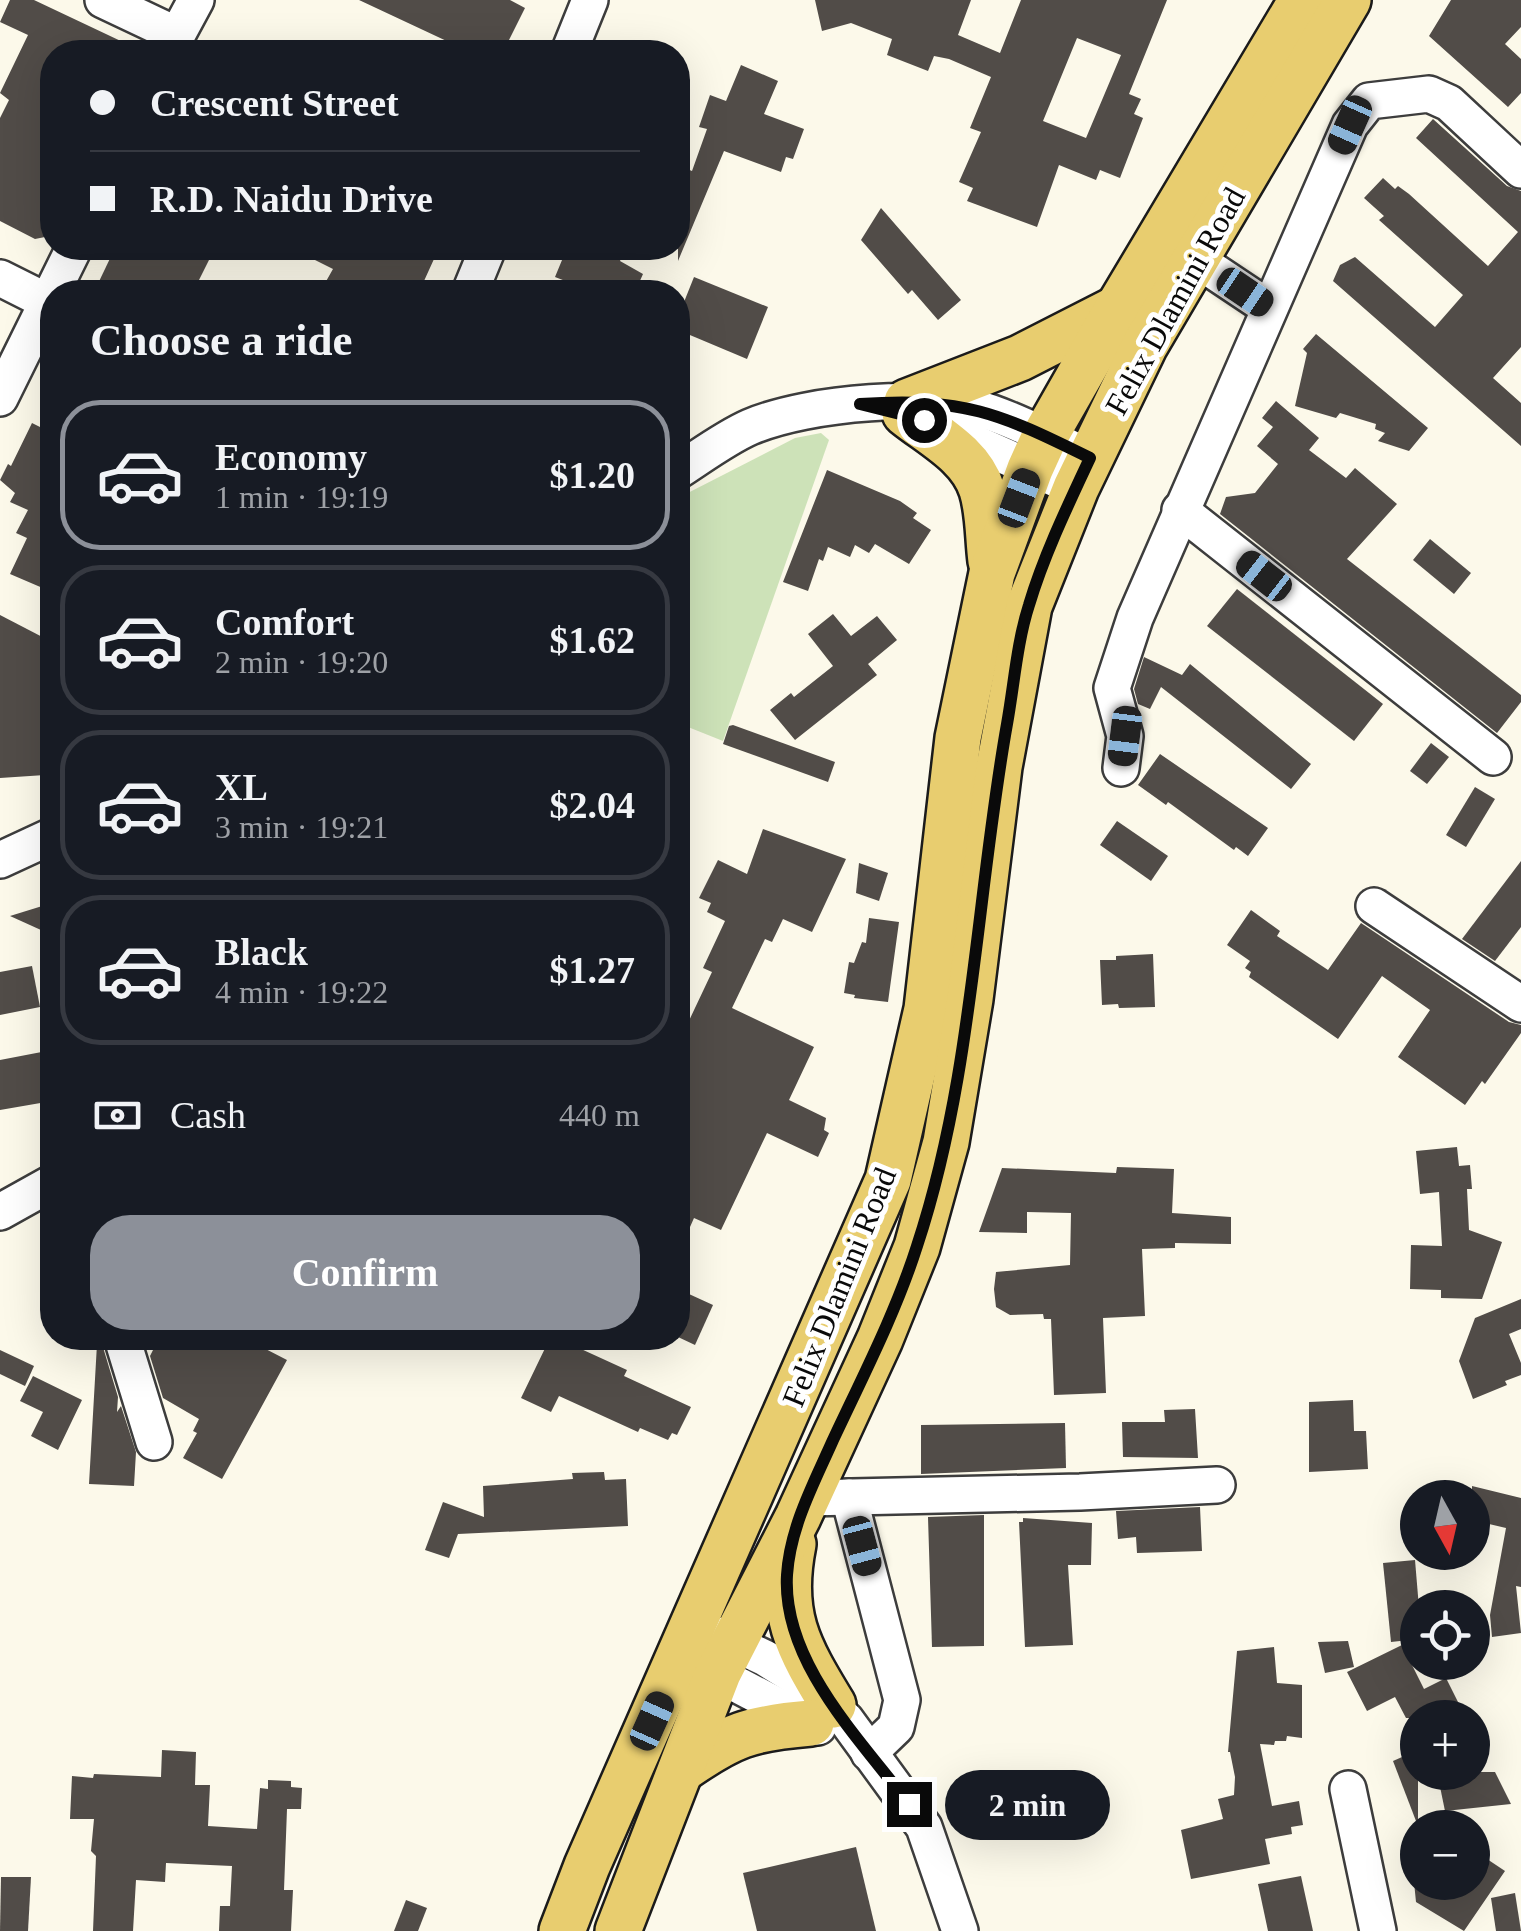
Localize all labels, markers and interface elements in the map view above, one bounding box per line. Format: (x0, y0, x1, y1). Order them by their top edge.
text: Crescent Street (150, 82, 399, 124)
car (1324, 91, 1376, 159)
text: R.D. Naidu Drive (150, 178, 433, 220)
street label: Felix Dlamini Road (1098, 181, 1252, 421)
car (1212, 263, 1278, 321)
text: Choose a ride (90, 315, 353, 365)
route start (902, 398, 947, 443)
icon: car (95, 430, 185, 520)
text: Economy (215, 436, 367, 478)
text: $1.20 (550, 454, 635, 496)
car (994, 465, 1044, 531)
text: 1 min · 19:19 (215, 479, 388, 515)
car (1231, 546, 1297, 606)
icon: car (95, 595, 185, 685)
text: Comfort (215, 601, 354, 643)
text: $1.62 (550, 619, 635, 661)
text: 2 min · 19:20 (215, 644, 388, 680)
car (1106, 704, 1144, 768)
icon: car (95, 760, 185, 850)
text: XL (215, 766, 268, 808)
text: $2.04 (550, 784, 635, 826)
text: 3 min · 19:21 (215, 809, 388, 845)
icon: car (95, 925, 185, 1015)
text: Black (215, 931, 308, 973)
text: $1.27 (550, 949, 635, 991)
text: 4 min · 19:22 (215, 974, 388, 1010)
icon: cash (90, 1088, 145, 1143)
text: Cash (170, 1094, 246, 1136)
text: 440 m (559, 1097, 640, 1133)
street label: Felix Dlamini Road (775, 1162, 903, 1412)
button: Confirm (90, 1215, 640, 1330)
north arrow (1400, 1480, 1490, 1570)
map controls (1400, 1480, 1490, 1900)
car (840, 1513, 884, 1579)
button: locate (1400, 1590, 1490, 1680)
car (626, 1687, 678, 1755)
button: + (1400, 1700, 1490, 1790)
callout: 2 min (944, 1769, 1109, 1839)
route end (887, 1782, 932, 1827)
text: 2 min (989, 1787, 1066, 1823)
button: − (1400, 1810, 1490, 1900)

